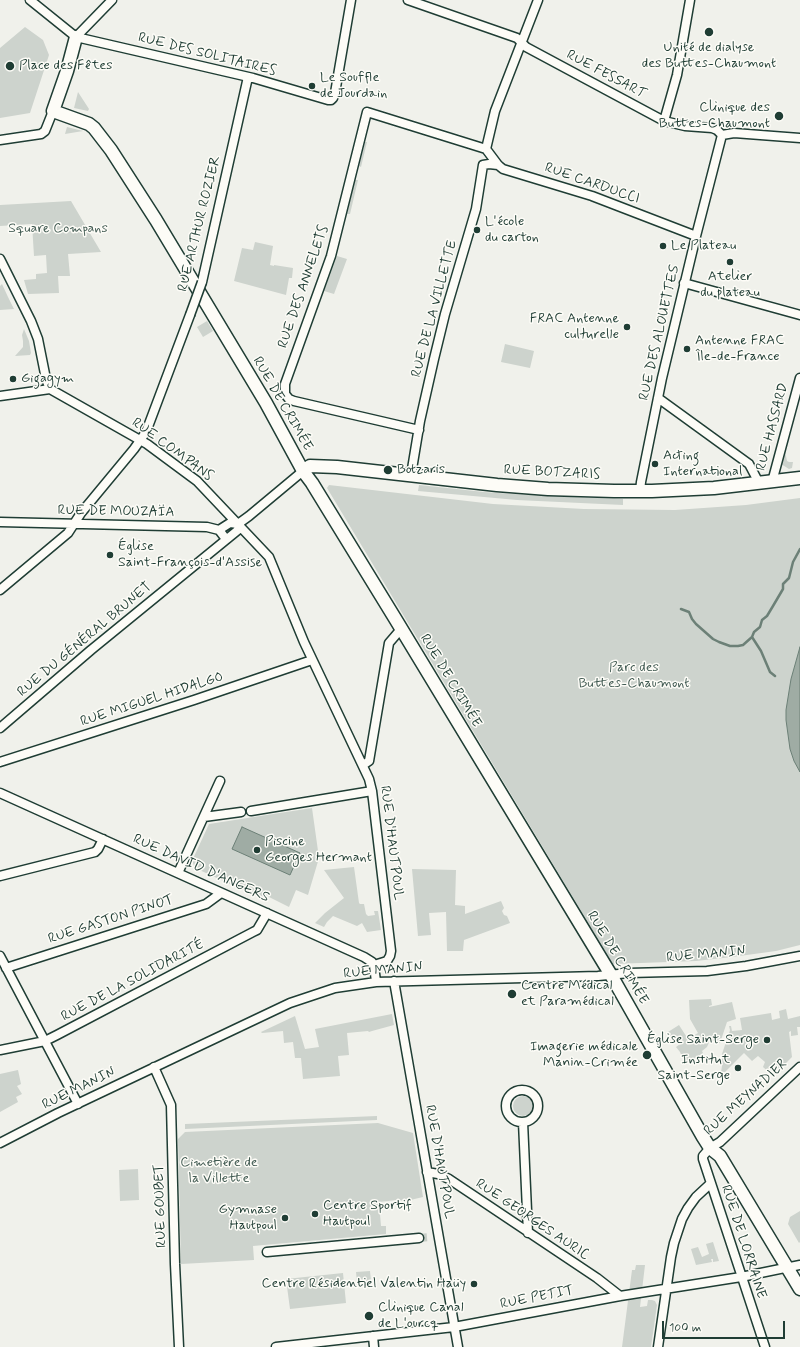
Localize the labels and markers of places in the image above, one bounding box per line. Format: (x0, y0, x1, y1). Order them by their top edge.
marker: Unité de dialyse des Buttes-Chaumont (703, 26, 715, 38)
place label: Unité de dialyse des Buttes-Chaumont (642, 40, 776, 72)
place label: Place des Fêtes (19, 58, 113, 74)
marker: Place des Fêtes (4, 60, 16, 72)
place label: Le Souffle de Jourdain (320, 70, 387, 102)
marker: Le Souffle de Jourdain (307, 81, 317, 91)
place label: Clinique des Buttes-Chaumont (659, 100, 770, 132)
marker: Clinique des Buttes-Chaumont (773, 110, 785, 122)
place label: L'école du carton (485, 214, 539, 246)
marker: L'école du carton (472, 225, 482, 235)
place label: Le Plateau (671, 238, 736, 254)
marker: Le Plateau (658, 241, 668, 251)
marker: Atelier du plateau (725, 257, 735, 267)
place label: Atelier du plateau (700, 269, 760, 302)
place label: FRAC Antenne culturelle (530, 311, 619, 344)
marker: FRAC Antenne culturelle (622, 322, 632, 332)
place label: Antenne FRAC Île-de-France (695, 333, 784, 366)
marker: Antenne FRAC Île-de-France (682, 344, 692, 354)
place label: Gigagym (21, 371, 74, 387)
marker: Gigagym (8, 374, 18, 384)
place label: Acting International (663, 448, 742, 480)
marker: Acting International (650, 459, 660, 469)
place label: Botzaris (397, 462, 445, 478)
marker: Botzaris (382, 464, 394, 476)
place label: Église Saint-François-d'Assise (118, 539, 262, 572)
marker: Église Saint-François-d'Assise (105, 550, 115, 560)
place label: Piscine Georges Hermant (265, 834, 372, 866)
marker: Piscine Georges Hermant (252, 845, 262, 855)
place label: Centre Médical et Paramédical (521, 978, 614, 1010)
marker: Centre Médical et Paramédical (506, 988, 518, 1000)
place label: Église Saint-Serge (647, 1032, 759, 1048)
marker: Église Saint-Serge (762, 1035, 772, 1045)
place label: Imagerie médicale Manin-Crimée (530, 1039, 638, 1072)
marker: Imagerie médicale Manin-Crimée (641, 1049, 653, 1061)
place label: Institut Saint-Serge (657, 1052, 730, 1084)
marker: Institut Saint-Serge (733, 1063, 743, 1073)
place label: Centre Sportif Hautpoul (323, 1198, 412, 1230)
place label: Gymnase Hautpoul (219, 1202, 277, 1234)
marker: Centre Sportif Hautpoul (310, 1209, 320, 1219)
marker: Gymnase Hautpoul (280, 1213, 290, 1223)
place label: Centre Résidentiel Valentin Haüy (262, 1276, 466, 1292)
marker: Centre Résidentiel Valentin Haüy (469, 1279, 479, 1289)
place label: Clinique Canal de L'ourcq (378, 1300, 463, 1332)
marker: Clinique Canal de L'ourcq (363, 1310, 375, 1322)

